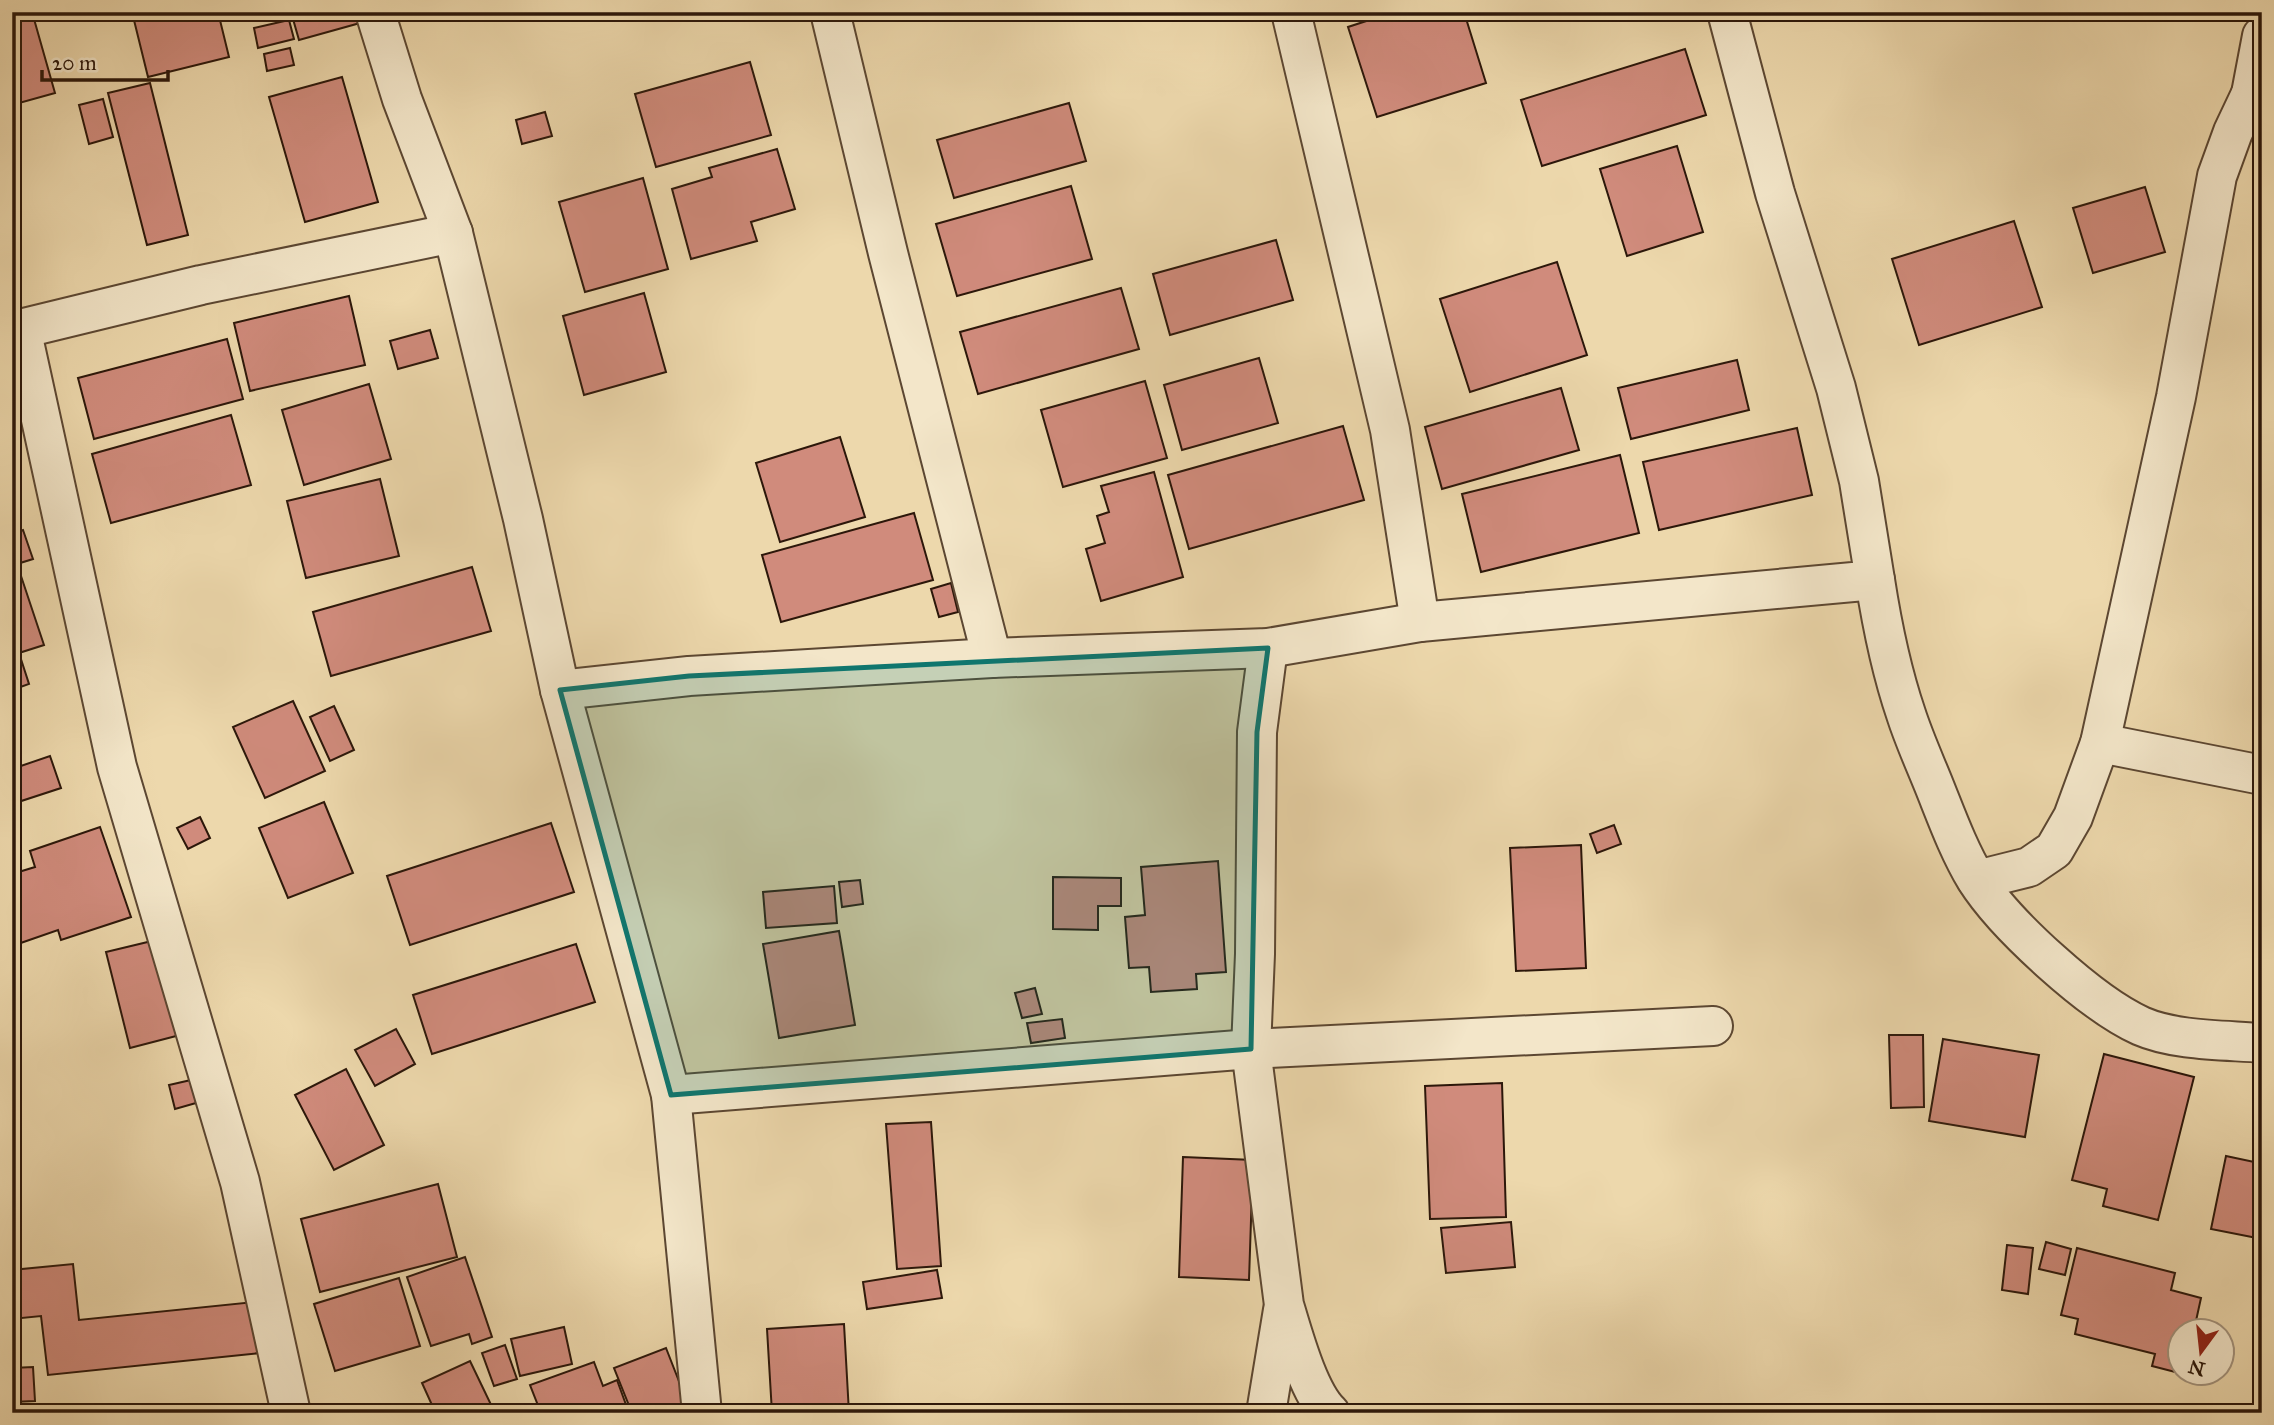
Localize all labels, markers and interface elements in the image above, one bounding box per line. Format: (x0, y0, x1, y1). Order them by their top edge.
scale bar (42, 38, 168, 82)
text: 20 m (52, 50, 97, 76)
north arrow (2166, 1316, 2236, 1386)
text: N (2186, 1355, 2207, 1381)

